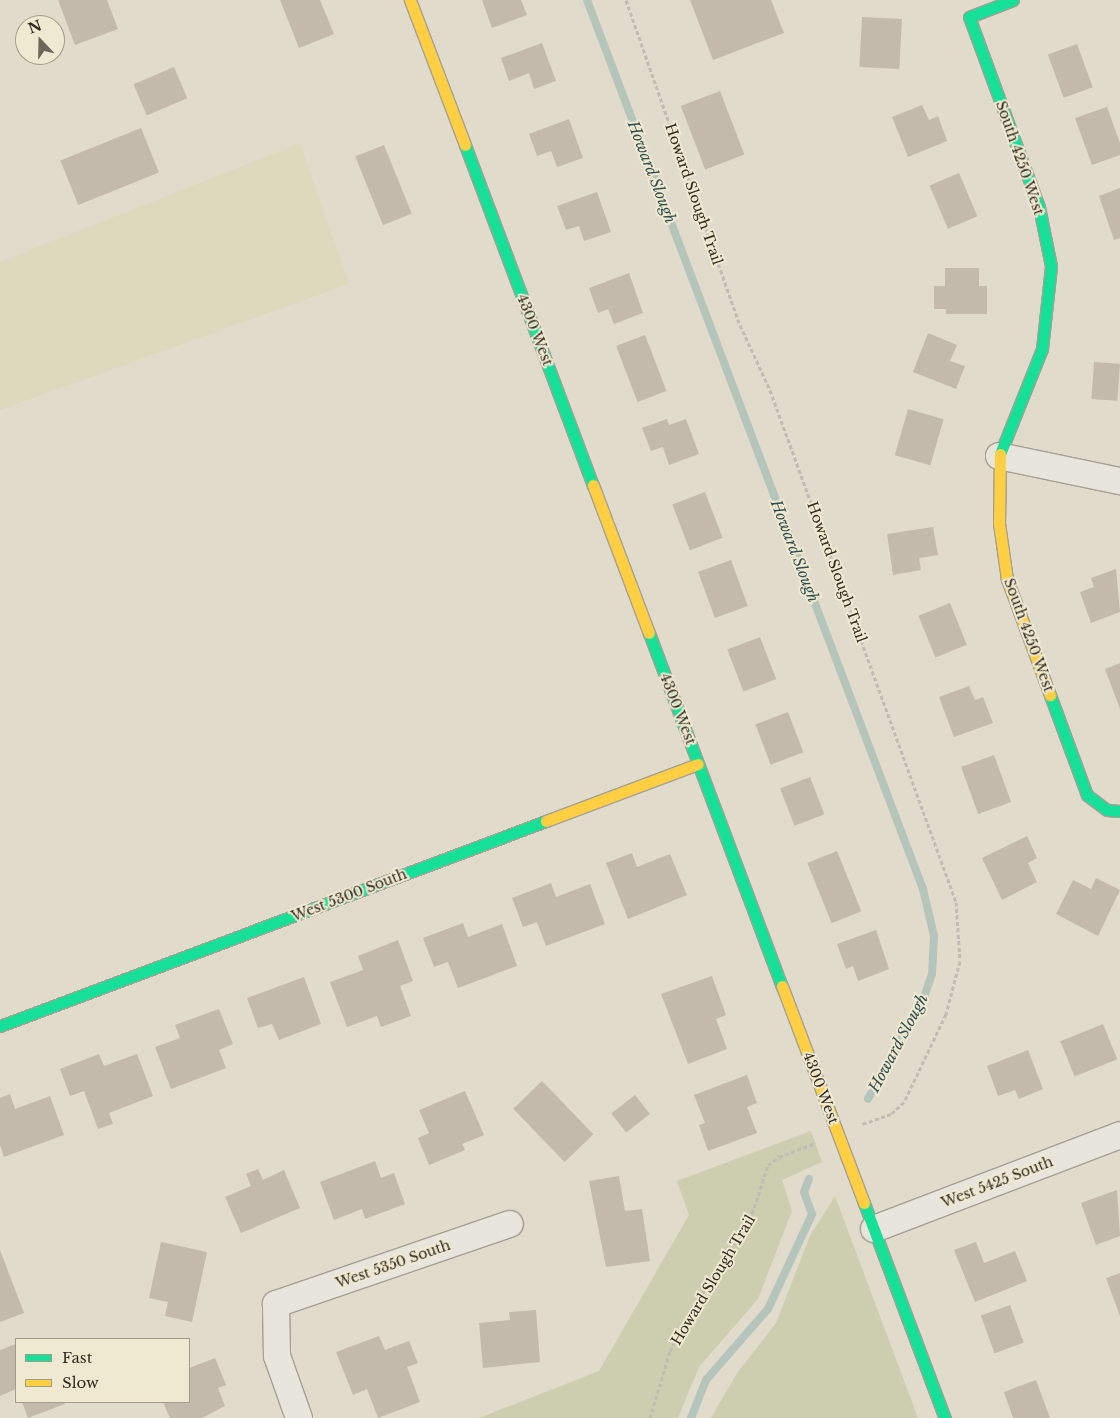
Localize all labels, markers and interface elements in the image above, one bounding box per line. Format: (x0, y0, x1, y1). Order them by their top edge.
north arrow (15, 15, 65, 65)
text: N (26, 16, 44, 38)
street label: South 4250 West (992, 98, 1048, 218)
water label: Howard Slough (624, 118, 680, 226)
street label: Howard Slough Trail (662, 121, 726, 267)
street label: 4300 West (514, 292, 556, 368)
water label: Howard Slough (767, 497, 823, 605)
street label: Howard Slough Trail (804, 499, 870, 645)
street label: South 4250 West (1001, 576, 1057, 694)
street label: 4300 West (657, 671, 699, 747)
street label: West 5300 South (289, 865, 409, 925)
water label: Howard Slough (864, 991, 932, 1095)
street label: 4300 West (800, 1050, 842, 1126)
street label: West 5425 South (939, 1153, 1055, 1211)
street label: Howard Slough Trail (667, 1212, 759, 1348)
street label: West 5350 South (333, 1237, 453, 1291)
legend (15, 1338, 190, 1403)
text: Fast (62, 1348, 92, 1367)
text: Slow (62, 1373, 99, 1392)

